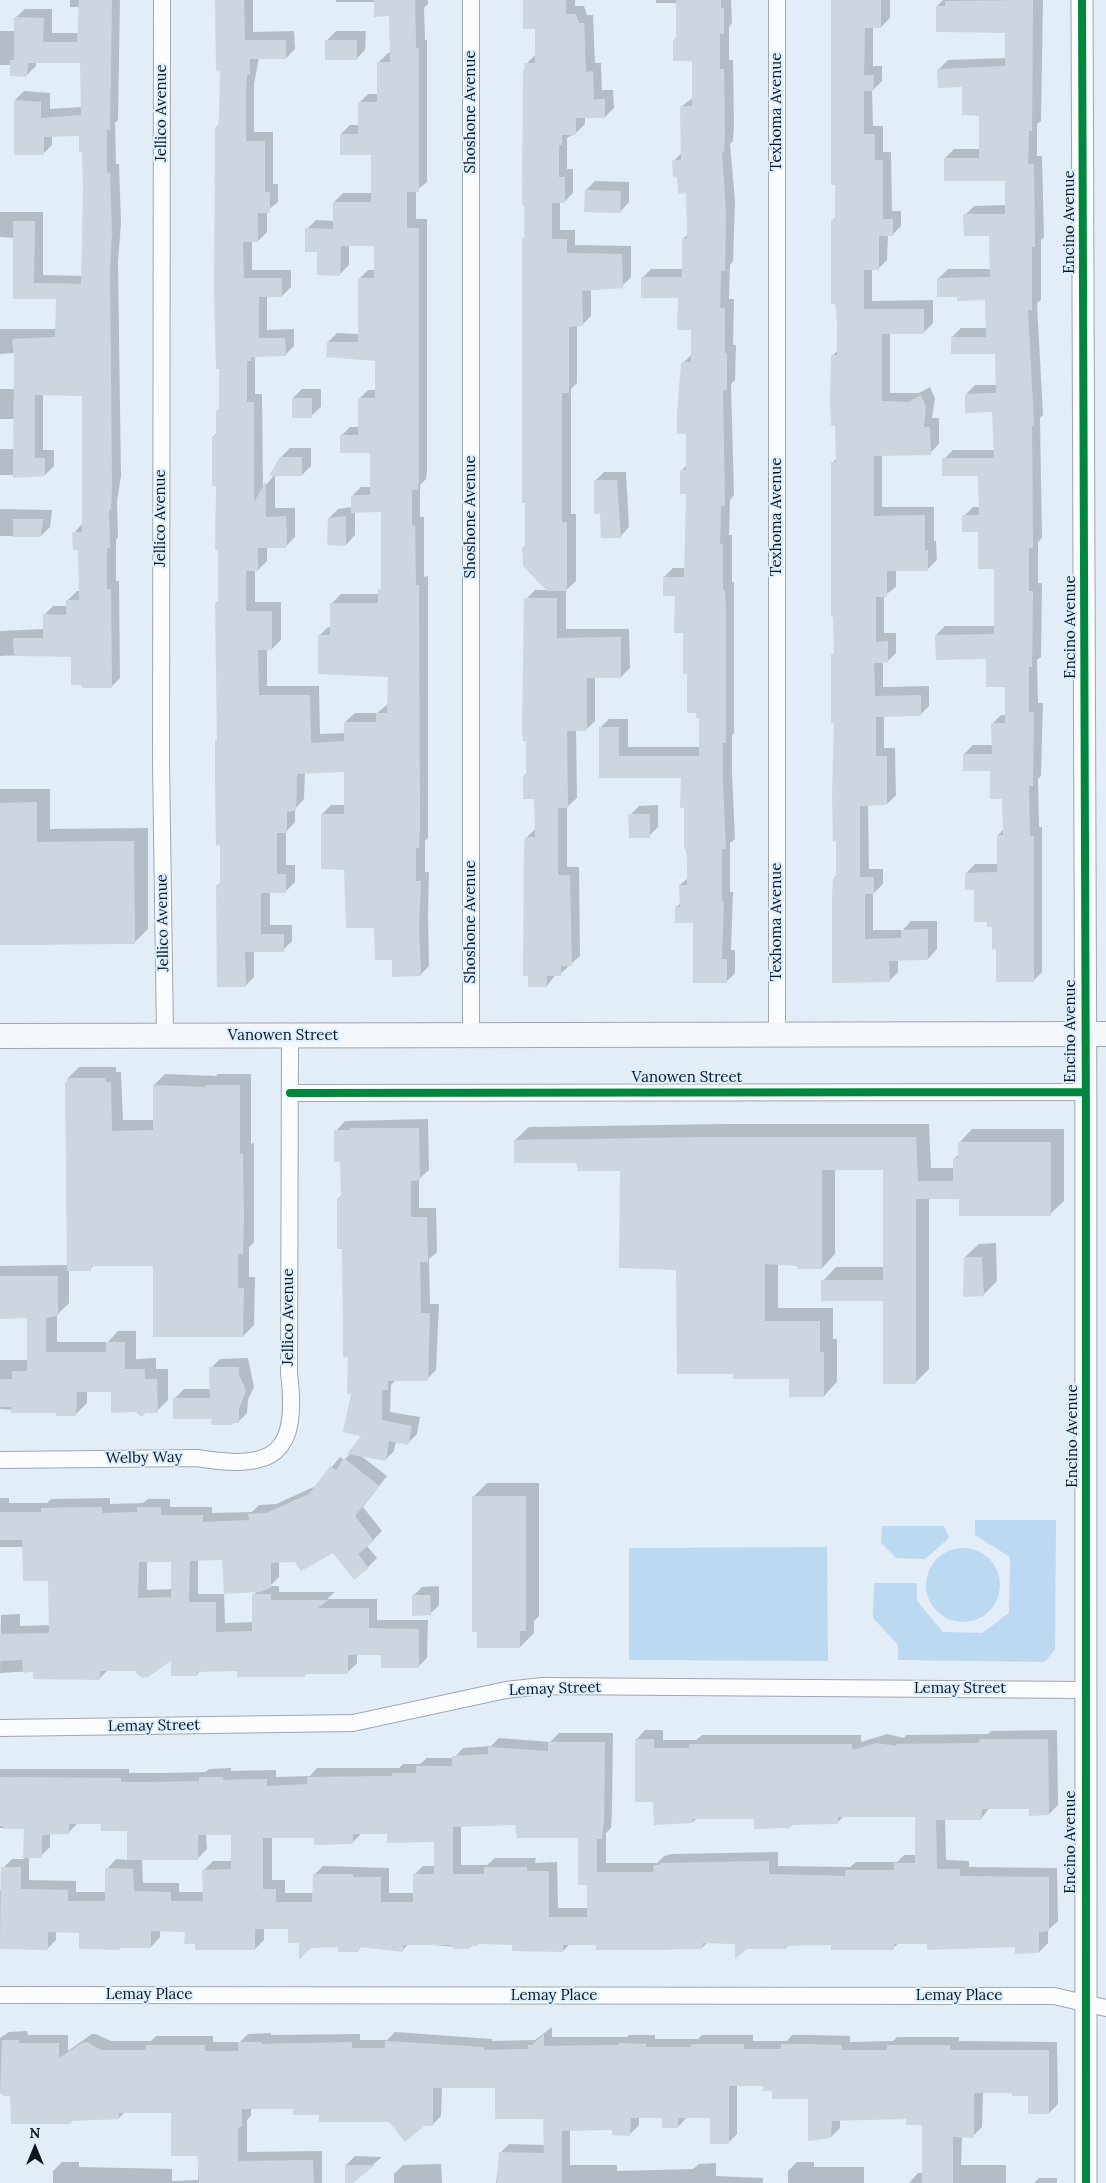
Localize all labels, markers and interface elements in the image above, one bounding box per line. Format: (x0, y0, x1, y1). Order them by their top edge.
street label: Shoshone Avenue (462, 50, 480, 174)
street label: Texhoma Avenue (768, 53, 786, 171)
street label: Jellico Avenue (153, 64, 171, 162)
street label: Encino Avenue (1061, 170, 1079, 274)
street label: Shoshone Avenue (462, 455, 480, 579)
street label: Texhoma Avenue (768, 458, 786, 576)
street label: Jellico Avenue (152, 469, 170, 567)
street label: Encino Avenue (1062, 575, 1080, 679)
street label: Shoshone Avenue (462, 860, 480, 984)
street label: Texhoma Avenue (768, 863, 786, 981)
street label: Jellico Avenue (153, 874, 173, 972)
street label: Encino Avenue (1062, 979, 1080, 1083)
street label: Vanowen Street (228, 1027, 338, 1045)
street label: Vanowen Street (632, 1069, 742, 1087)
street label: Jellico Avenue (280, 1268, 298, 1366)
street label: Encino Avenue (1064, 1384, 1082, 1488)
street label: Welby Way (105, 1448, 183, 1468)
street label: Lemay Street (509, 1678, 601, 1700)
street label: Lemay Street (914, 1680, 1006, 1698)
street label: Lemay Street (108, 1716, 200, 1736)
street label: Encino Avenue (1062, 1790, 1080, 1894)
street label: Lemay Place (106, 1986, 192, 2004)
street label: Lemay Place (511, 1987, 597, 2005)
street label: Lemay Place (916, 1987, 1002, 2005)
north arrow (10, 2123, 60, 2173)
text: N (30, 2124, 40, 2142)

